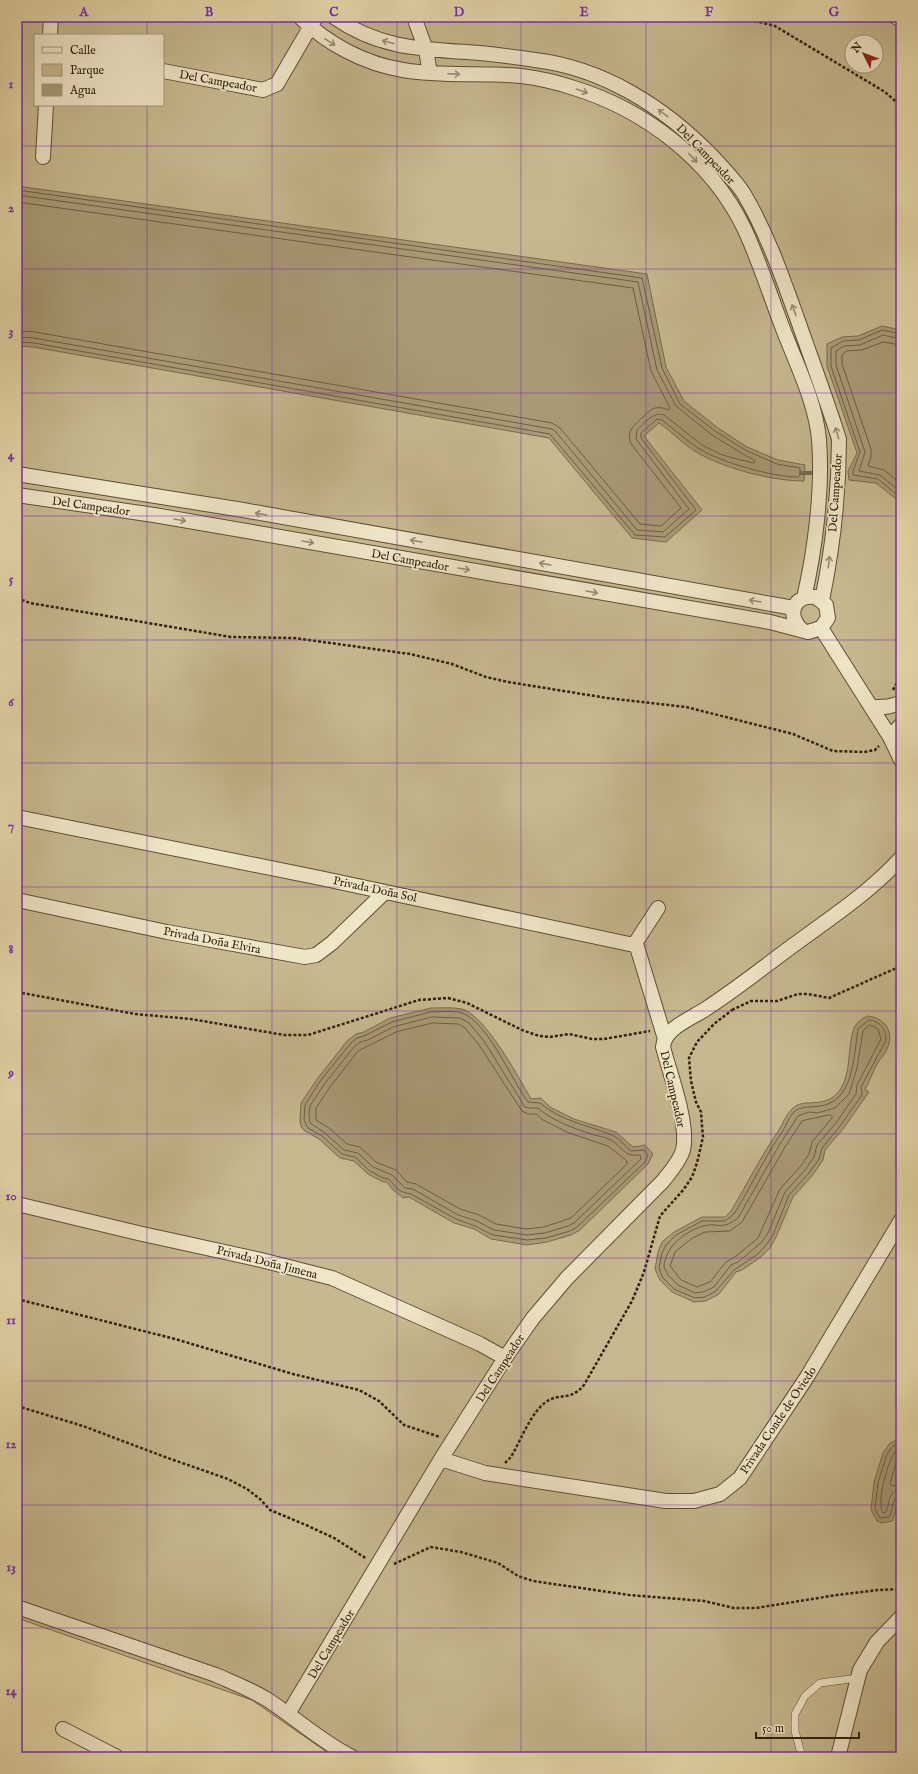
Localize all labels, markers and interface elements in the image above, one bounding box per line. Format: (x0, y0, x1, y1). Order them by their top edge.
text: A (79, 4, 90, 21)
text: B (205, 4, 214, 21)
text: C (329, 4, 339, 21)
text: D (454, 4, 465, 21)
text: E (579, 4, 589, 21)
text: F (705, 4, 714, 21)
text: G (829, 4, 840, 21)
legend (34, 34, 164, 106)
north arrow (844, 34, 884, 74)
one-way arrow (324, 38, 336, 46)
one-way arrow (382, 38, 395, 46)
text: N (848, 39, 866, 57)
text: Calle (70, 43, 96, 58)
text: Parque (70, 63, 105, 79)
street label: Del Campeador (178, 67, 258, 97)
one-way arrow (447, 70, 460, 78)
text: 1 (9, 76, 14, 93)
text: Agua (69, 83, 97, 98)
one-way arrow (576, 87, 588, 95)
one-way arrow (657, 109, 668, 117)
street label: Del Campeador (672, 121, 739, 189)
one-way arrow (688, 152, 697, 162)
text: 2 (8, 200, 14, 217)
one-way arrow (790, 305, 798, 317)
text: 3 (9, 323, 14, 340)
one-way arrow (833, 427, 840, 440)
text: 4 (8, 447, 15, 464)
street label: Del Campeador (825, 453, 847, 533)
street label: Del Campeador (51, 494, 131, 520)
one-way arrow (255, 509, 268, 517)
one-way arrow (173, 516, 186, 524)
one-way arrow (410, 537, 423, 545)
one-way arrow (301, 538, 314, 546)
street label: Del Campeador (370, 546, 450, 576)
one-way arrow (825, 556, 833, 569)
one-way arrow (538, 559, 551, 567)
one-way arrow (457, 565, 470, 573)
text: 5 (9, 571, 14, 588)
one-way arrow (585, 588, 598, 596)
one-way arrow (749, 596, 762, 604)
text: 6 (8, 694, 14, 711)
text: 7 (8, 818, 14, 835)
street label: Privada Doña Sol (332, 873, 419, 906)
street label: Privada Doña Elvira (162, 924, 263, 957)
text: 8 (8, 941, 14, 958)
street label: Del Campeador (655, 1049, 689, 1130)
text: 9 (7, 1065, 14, 1082)
text: 10 (5, 1188, 17, 1205)
street label: Privada Doña Jimena (214, 1243, 320, 1283)
text: 11 (6, 1312, 16, 1329)
street label: Del Campeador (473, 1331, 529, 1406)
street label: Privada Conde de Oviedo (737, 1363, 820, 1477)
text: 12 (6, 1436, 16, 1453)
text: 13 (6, 1559, 16, 1576)
street label: Del Campeador (305, 1606, 359, 1682)
text: 14 (5, 1683, 17, 1700)
scale bar (756, 1714, 859, 1740)
text: 50 m (762, 1721, 784, 1736)

